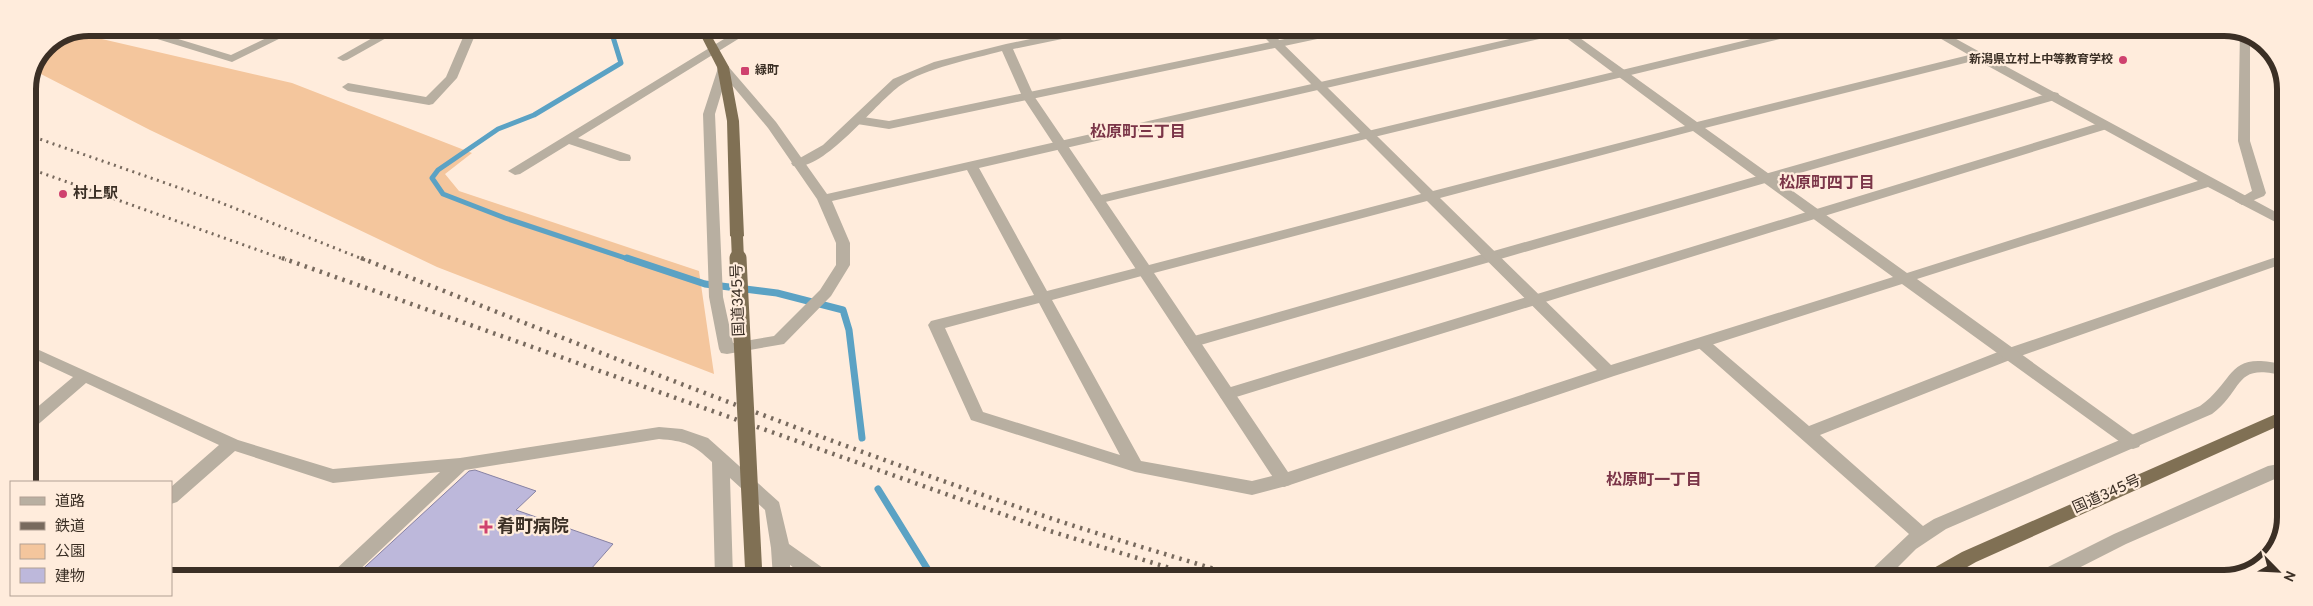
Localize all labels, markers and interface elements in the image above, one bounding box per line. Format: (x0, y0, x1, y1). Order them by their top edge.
place label: 新潟県立村上中等教育学校 (1969, 52, 2113, 68)
marker: 新潟県立村上中等教育学校 (2117, 54, 2129, 66)
place label: 緑町 (755, 63, 779, 79)
marker: 緑町 (739, 65, 751, 77)
district label: 松原町三丁目 (1090, 123, 1186, 143)
district label: 松原町四丁目 (1779, 174, 1875, 194)
place label: 村上駅 (73, 184, 118, 204)
marker: 村上駅 (57, 188, 69, 200)
street label: 国道345号 (728, 263, 750, 337)
district label: 松原町一丁目 (1606, 471, 1702, 491)
street label: 国道345号 (2070, 472, 2144, 518)
legend (10, 481, 172, 596)
text: 道路 (55, 493, 85, 512)
place label: 肴町病院 (497, 516, 569, 539)
text: 鉄道 (55, 518, 85, 537)
marker: 肴町病院 (479, 520, 493, 534)
text: 公園 (55, 543, 85, 562)
north arrow (2253, 546, 2303, 596)
text: 建物 (55, 568, 85, 587)
text: N (2279, 568, 2298, 584)

